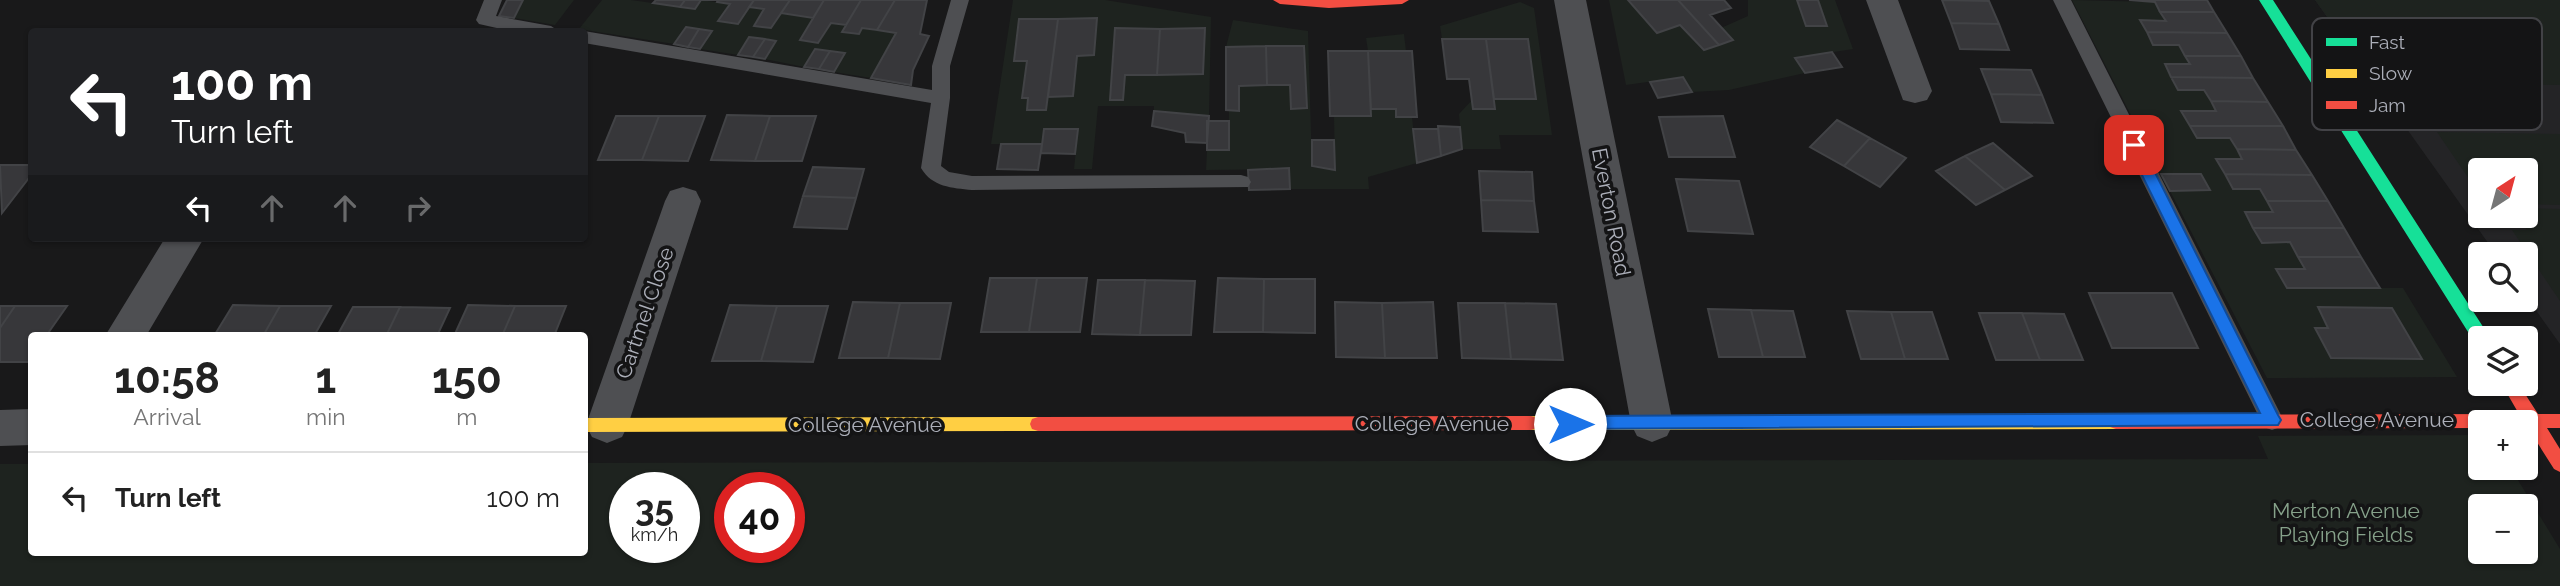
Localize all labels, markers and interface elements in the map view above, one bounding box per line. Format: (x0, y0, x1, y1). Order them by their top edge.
legend (2312, 18, 2542, 130)
text: Fast (2369, 31, 2405, 53)
text: 100 m (171, 54, 313, 111)
icon: left (56, 56, 147, 147)
text: Slow (2369, 62, 2413, 84)
text: Jam (2369, 94, 2406, 116)
text: Turn left (171, 113, 293, 150)
pin (2104, 115, 2164, 175)
icon: arrive (2115, 126, 2153, 164)
street label: Everton Road (1587, 146, 1636, 278)
north arrow (2468, 158, 2538, 228)
map controls (2468, 158, 2538, 564)
icon: left (180, 189, 218, 227)
icon: ahead (253, 189, 291, 227)
icon: ahead (326, 189, 364, 227)
icon: right (399, 189, 437, 227)
button: search (2468, 242, 2538, 312)
street label: Cartmel Close (610, 244, 679, 382)
button: layers (2468, 326, 2538, 396)
text: 10:58 (114, 354, 220, 403)
text: 1 (315, 354, 336, 403)
text: 150 (432, 354, 502, 403)
position arrow (1533, 387, 1607, 461)
text: Arrival (133, 403, 201, 430)
text: min (306, 403, 346, 430)
text: m (456, 403, 477, 430)
street label: College Avenue (2300, 407, 2454, 432)
button: + (2468, 410, 2538, 480)
street label: College Avenue (1355, 411, 1509, 436)
street label: College Avenue (788, 412, 942, 437)
speed limit sign: 40 (714, 472, 805, 563)
icon: left (56, 479, 94, 517)
text: Turn left (115, 483, 221, 513)
text: 100 m (487, 483, 560, 513)
text: 35 (635, 488, 674, 529)
button: − (2468, 494, 2538, 564)
park label: Merton Avenue Playing Fields (2272, 498, 2420, 547)
text: km/h (631, 524, 678, 545)

